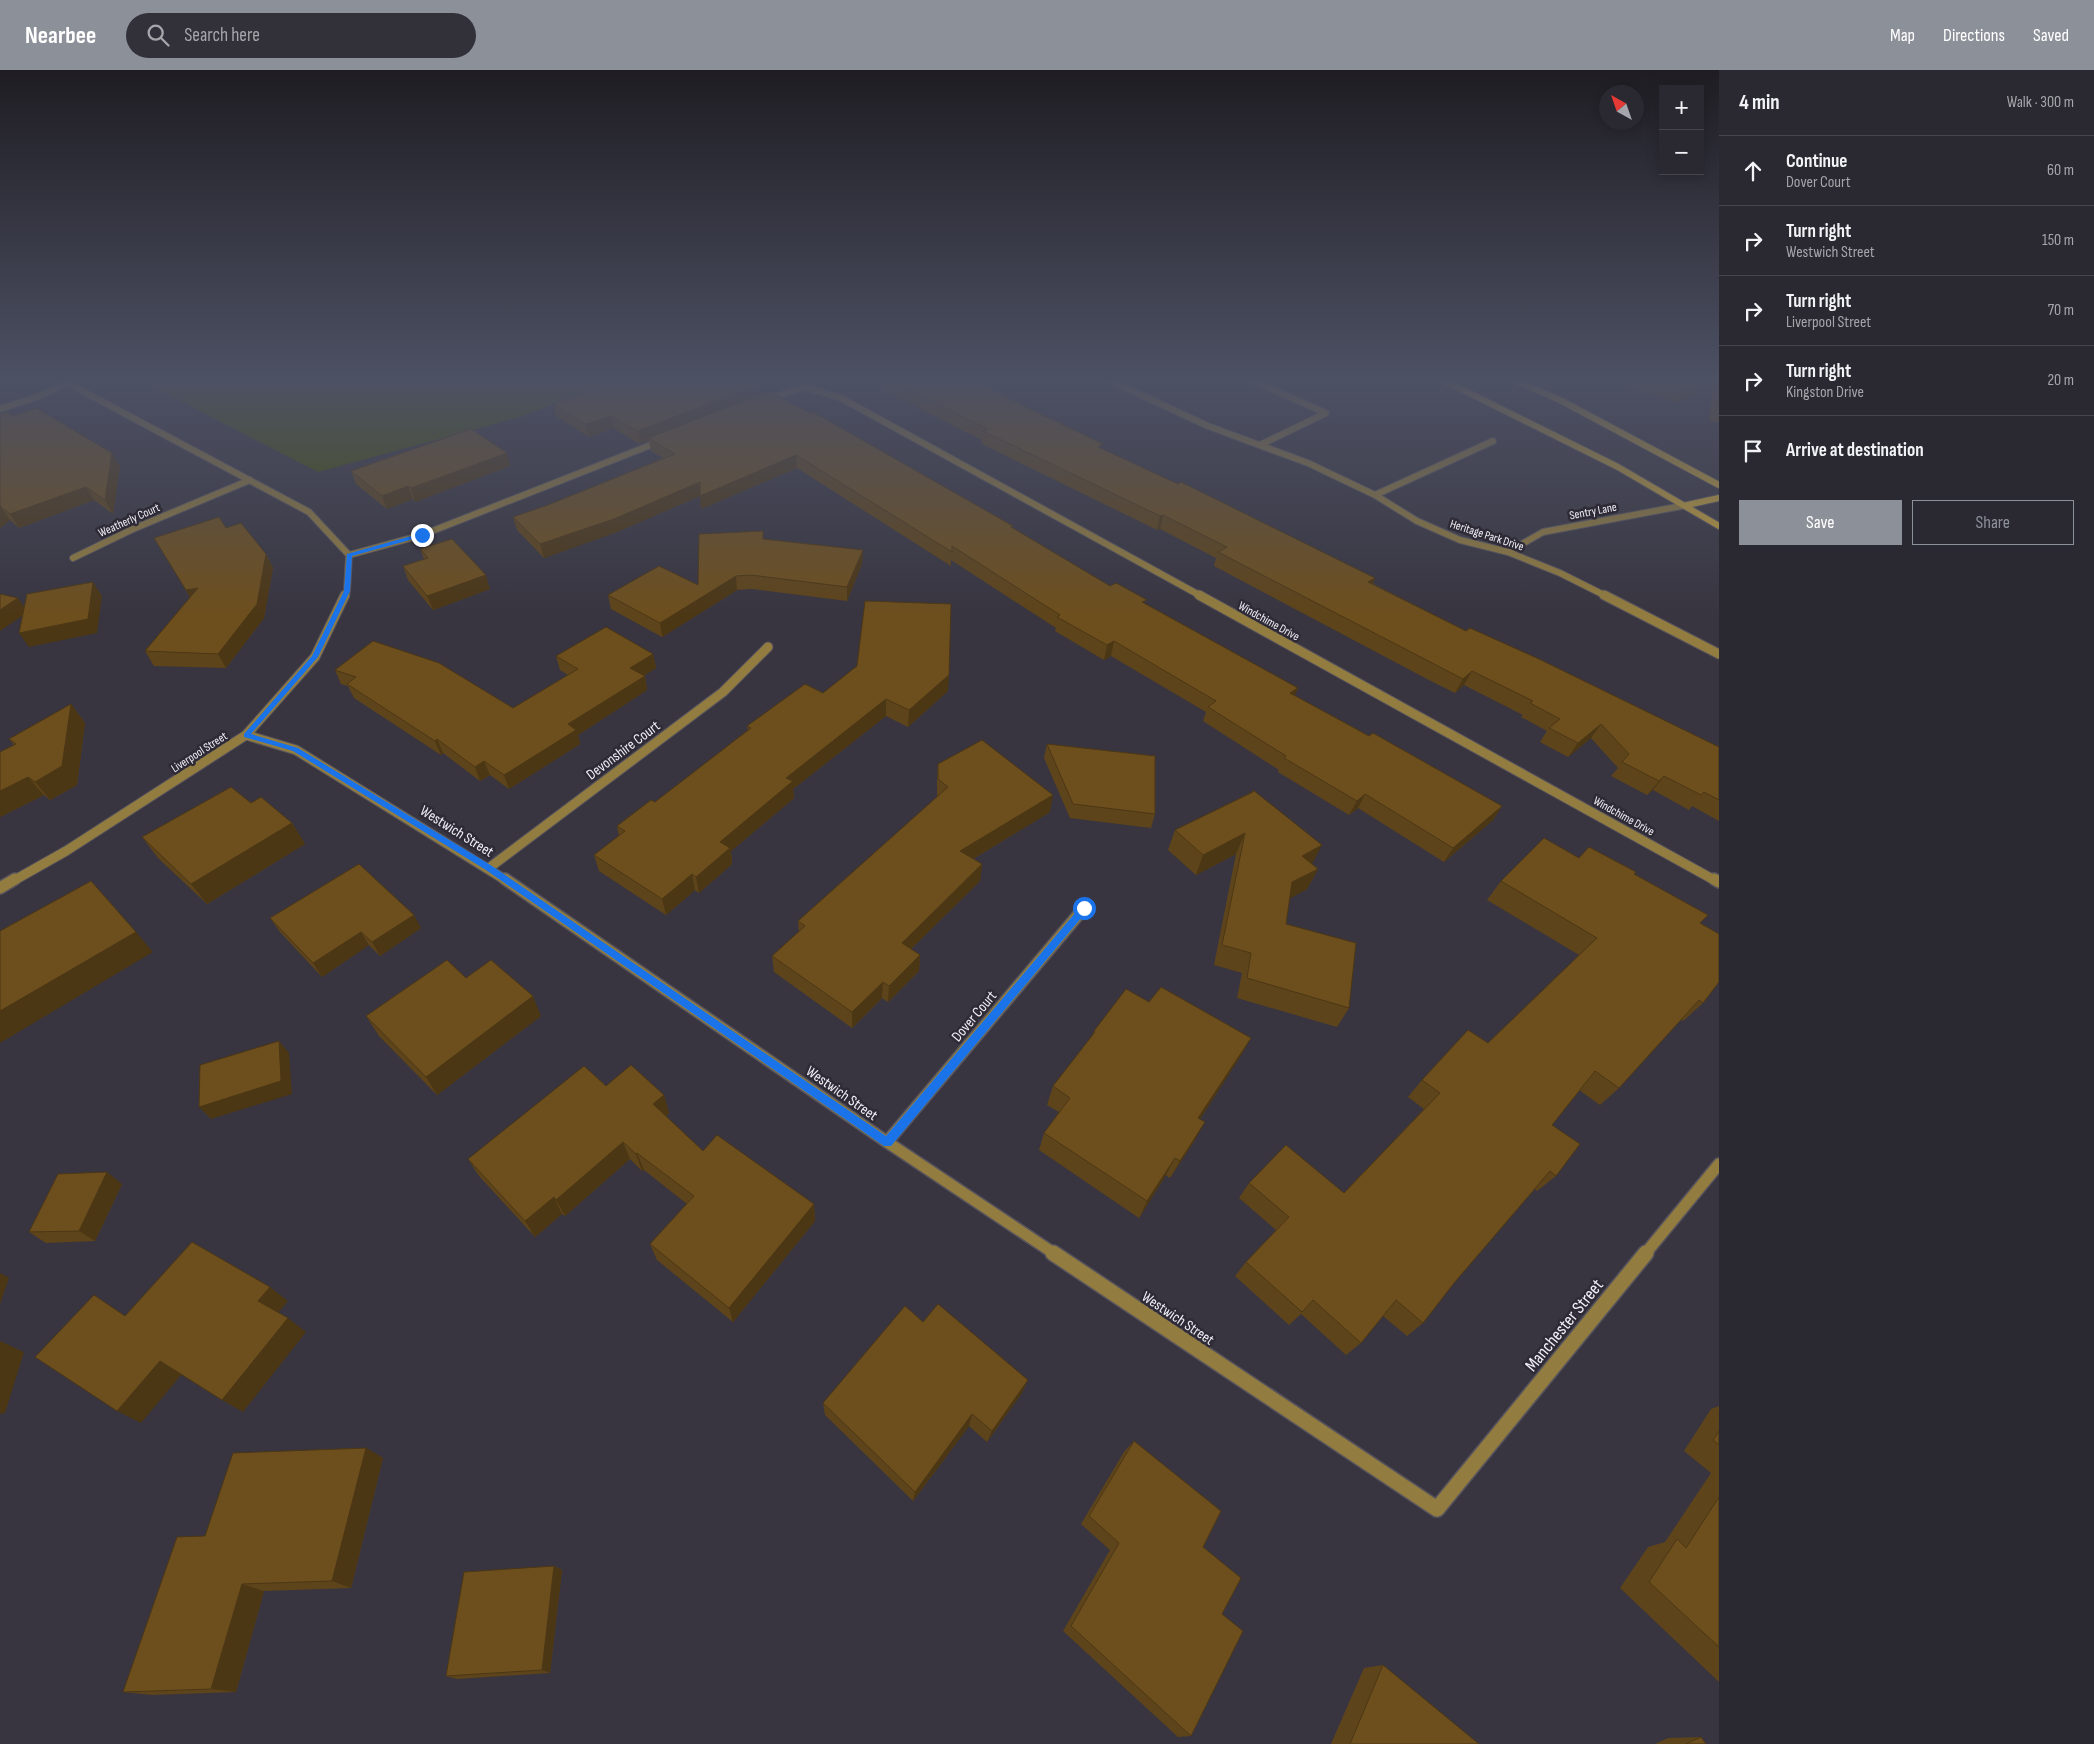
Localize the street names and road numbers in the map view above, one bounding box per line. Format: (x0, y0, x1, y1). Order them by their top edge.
street label: Weatherly Court (96, 500, 163, 541)
street label: Sentry Lane (1568, 500, 1618, 523)
street label: Heritage Park Drive (1448, 516, 1526, 555)
street label: Windchime Drive (1235, 598, 1302, 645)
street label: Devonshire Court (583, 716, 664, 784)
street label: Liverpool Street (168, 729, 230, 776)
street label: Windchime Drive (1590, 793, 1657, 840)
street label: Westwich Street (416, 801, 497, 862)
street label: Dover Court (948, 987, 1001, 1046)
street label: Westwich Street (802, 1062, 882, 1125)
street label: Manchester Street (1521, 1275, 1608, 1376)
street label: Westwich Street (1138, 1287, 1218, 1350)

